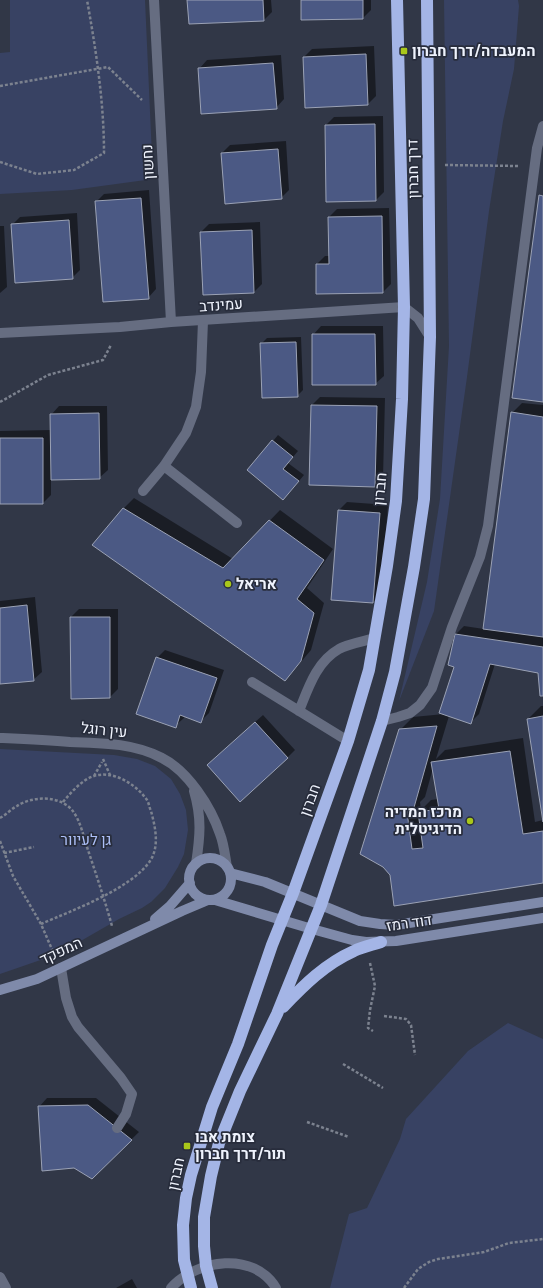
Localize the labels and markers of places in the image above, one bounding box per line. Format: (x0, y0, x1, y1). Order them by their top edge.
place label: המעבדה/דרך חברון (412, 42, 536, 60)
marker: המעבדה/דרך חברון (399, 46, 409, 56)
place label: אריאל (236, 575, 277, 593)
marker: אריאל (223, 579, 233, 589)
place label: מרכז המדיה הדיגיטלית (385, 803, 462, 838)
marker: מרכז המדיה הדיגיטלית (465, 816, 475, 826)
place label: צומת אבו תור/דרך חברון (195, 1128, 286, 1163)
marker: צומת אבו תור/דרך חברון (182, 1141, 192, 1151)

